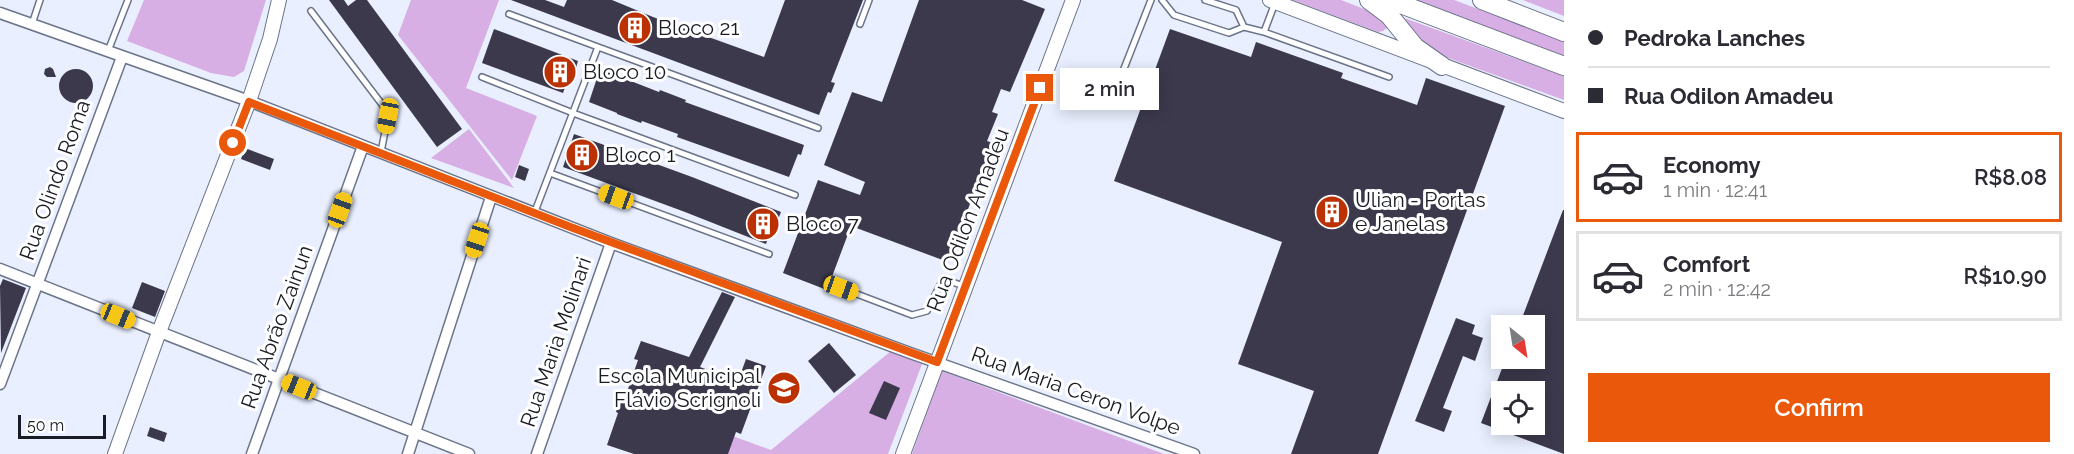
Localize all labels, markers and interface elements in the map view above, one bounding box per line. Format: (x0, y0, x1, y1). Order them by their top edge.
building icon: Bloco 21 (617, 10, 653, 46)
place label: Bloco 21 (658, 15, 739, 40)
text: Pedroka Lanches (1624, 25, 1805, 51)
building icon: Bloco 10 (542, 54, 578, 90)
place label: Bloco 10 (583, 59, 666, 84)
callout: 2 min (1061, 67, 1160, 109)
route end (1026, 74, 1053, 101)
text: 2 min (1084, 77, 1135, 101)
text: Rua Odilon Amadeu (1624, 83, 1833, 109)
street label: Rua Olindo Roma (14, 96, 95, 263)
car (376, 97, 400, 135)
street label: Rua Odilon Amadeu (921, 125, 1014, 315)
route start (219, 129, 246, 156)
building icon: Bloco 1 (564, 137, 600, 173)
place label: Bloco 1 (605, 142, 675, 167)
icon: car (1591, 150, 1645, 204)
text: Economy (1663, 152, 1761, 178)
text: R$8.08 (1974, 164, 2047, 190)
text: 1 min · 12:41 (1663, 178, 1767, 202)
car (596, 182, 636, 212)
place label: Ulian - Portas e Janelas (1355, 187, 1486, 236)
car (325, 190, 355, 230)
building icon: Ulian - Portas e Janelas (1314, 194, 1350, 230)
building icon: Bloco 7 (745, 206, 781, 242)
place label: Bloco 7 (786, 211, 859, 236)
car (463, 220, 491, 260)
street label: Rua Abrão Zainun (235, 242, 318, 412)
icon: car (1591, 249, 1645, 303)
text: Comfort (1663, 251, 1750, 277)
street label: Rua Maria Molinari (515, 254, 596, 430)
text: R$10.90 (1964, 263, 2047, 289)
car (821, 273, 861, 303)
text: 2 min · 12:42 (1663, 277, 1771, 301)
car (98, 301, 138, 331)
north arrow (1491, 315, 1545, 369)
map controls (1491, 315, 1545, 435)
street label: Rua Maria Ceron Volpe (968, 341, 1184, 440)
place label: Escola Municipal Flávio Scrignoli (598, 363, 761, 412)
school or university icon: Escola Municipal Flávio Scrignoli (766, 370, 802, 406)
car (279, 372, 319, 402)
button: Confirm (1588, 373, 2050, 442)
button: locate (1491, 381, 1545, 435)
scale bar (18, 412, 106, 440)
text: 50 m (27, 416, 64, 435)

